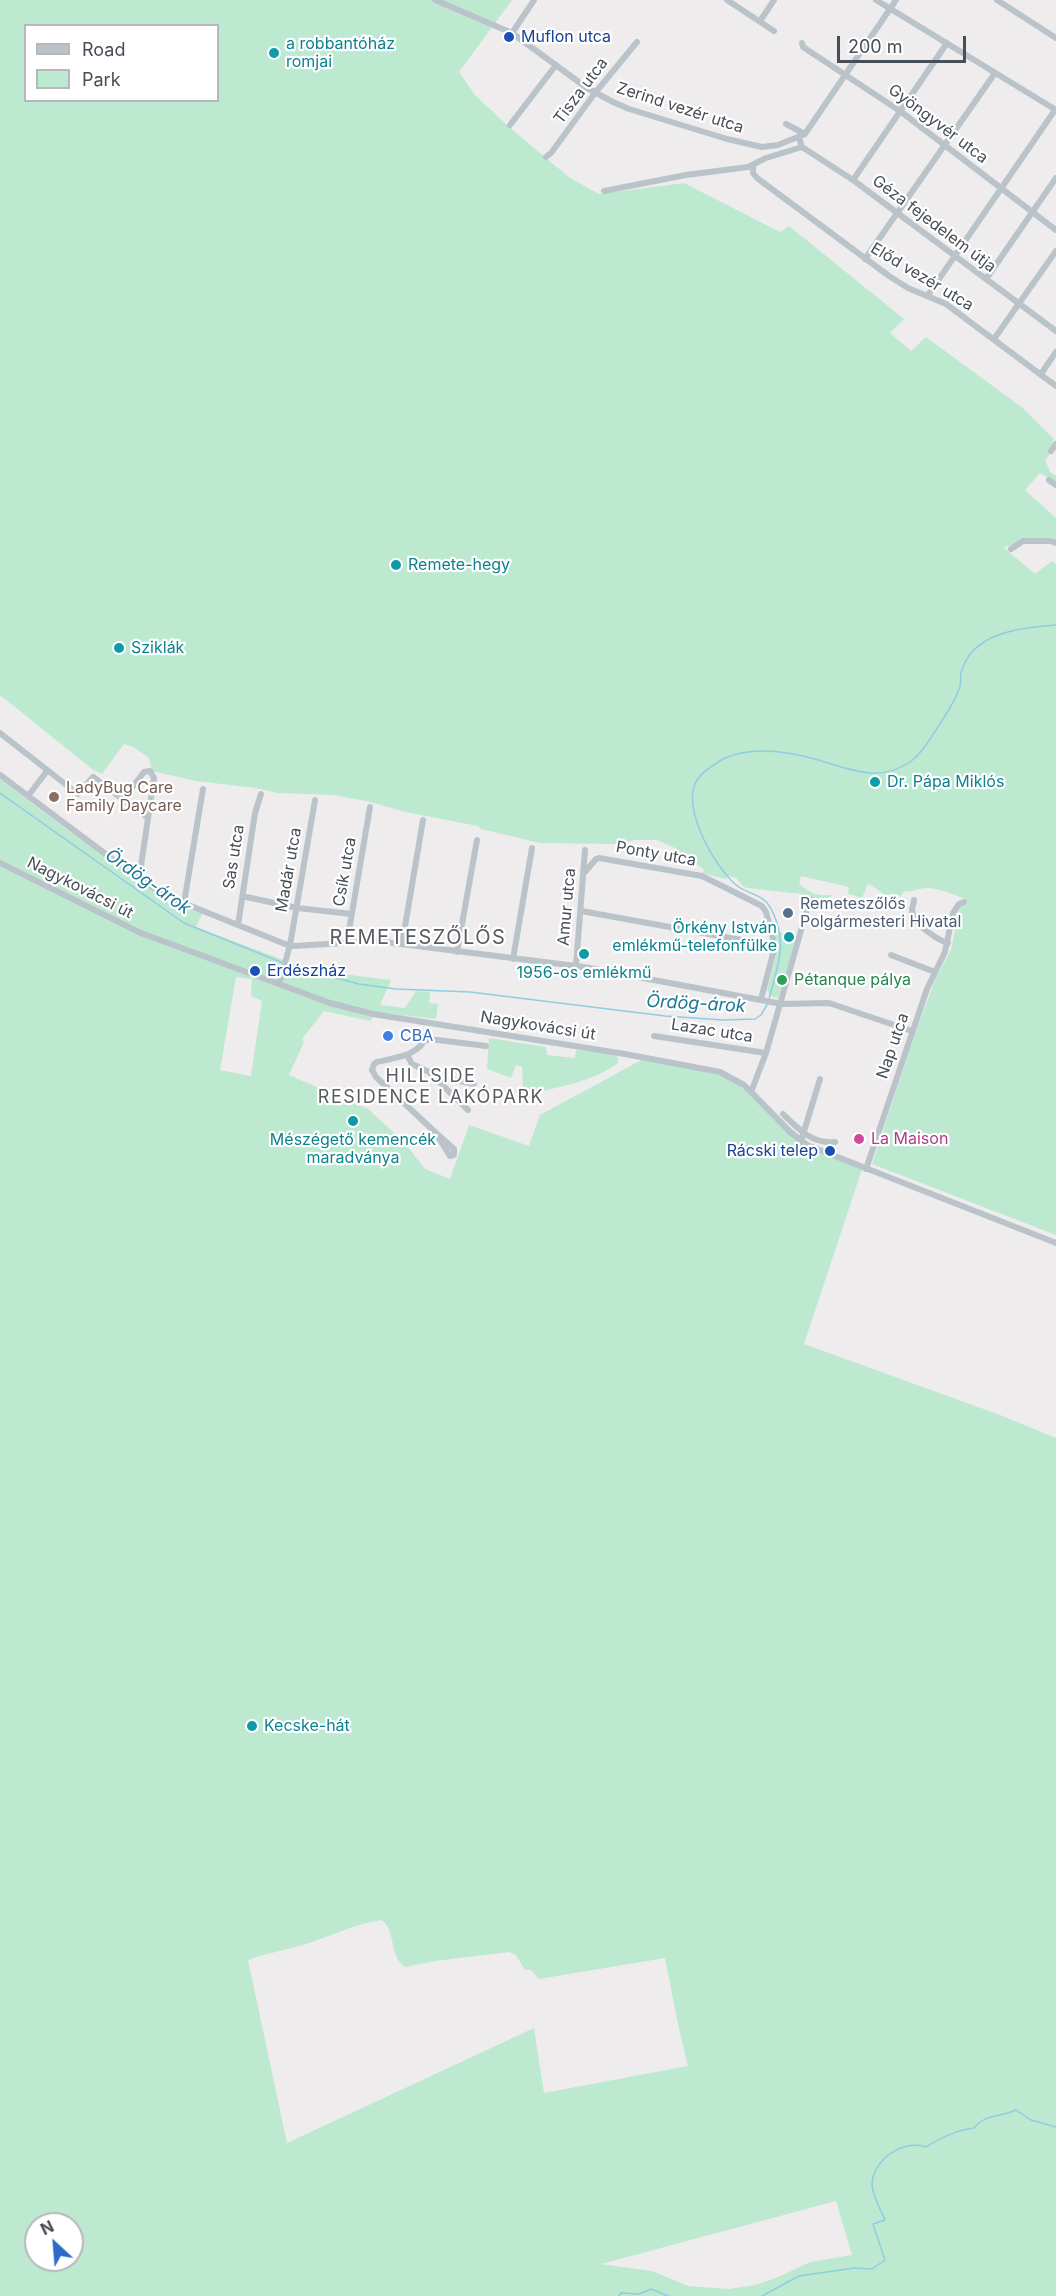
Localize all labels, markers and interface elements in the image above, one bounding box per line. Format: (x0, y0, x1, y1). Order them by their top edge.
legend (24, 24, 219, 102)
scale bar (840, 24, 969, 62)
place label: Muflon utca (521, 27, 611, 47)
marker: Muflon utca (502, 30, 516, 44)
place label: a robbantóház romjai (286, 34, 395, 72)
text: 200 m (848, 36, 903, 57)
text: Road (82, 39, 125, 60)
marker: a robbantóház romjai (267, 46, 281, 60)
street label: Tisza utca (550, 54, 612, 128)
text: Park (82, 69, 121, 90)
street label: Zerind vezér utca (614, 78, 746, 138)
street label: Gyöngyvér utca (884, 80, 992, 168)
street label: Géza fejedelem útja (868, 171, 1000, 277)
street label: Előd vezér utca (867, 239, 977, 315)
place label: Remete-hegy (408, 555, 510, 575)
marker: Remete-hegy (389, 558, 403, 572)
place label: Sziklák (131, 638, 184, 658)
marker: Sziklák (112, 641, 126, 655)
place label: Dr. Pápa Miklós (887, 772, 1004, 792)
marker: Dr. Pápa Miklós (868, 775, 882, 789)
place label: LadyBug Care Family Daycare (66, 778, 182, 816)
marker: LadyBug Care Family Daycare (47, 790, 61, 804)
street label: Sas utca (219, 823, 249, 891)
street label: Madár utca (272, 826, 306, 914)
street label: Csík utca (329, 836, 361, 908)
street label: Ponty utca (614, 838, 698, 870)
water label: Ördög-árok (101, 845, 195, 919)
street label: Nagykovácsi út (24, 853, 136, 923)
street label: Amur utca (554, 867, 580, 947)
place label: Remeteszőlős Polgármesteri Hivatal (800, 894, 961, 932)
marker: Remeteszőlős Polgármesteri Hivatal (781, 906, 795, 920)
place label: Örkény István emlékmű-telefonfülke (612, 918, 777, 956)
district label: REMETESZŐLŐS (330, 926, 506, 950)
marker: Örkény István emlékmű-telefonfülke (782, 930, 796, 944)
marker: 1956-os emlékmű (577, 947, 591, 961)
place label: Erdészház (267, 961, 346, 981)
place label: 1956-os emlékmű (517, 963, 651, 983)
marker: Erdészház (248, 964, 262, 978)
place label: Pétanque pálya (794, 970, 911, 990)
marker: Pétanque pálya (775, 973, 789, 987)
water label: Ördög-árok (646, 991, 746, 1017)
street label: Nagykovácsi út (479, 1007, 597, 1045)
street label: Nap utca (873, 1011, 913, 1081)
street label: Lazac utca (670, 1015, 754, 1047)
place label: CBA (400, 1026, 433, 1046)
marker: CBA (381, 1029, 395, 1043)
district label: HILLSIDE RESIDENCE LAKÓPARK (318, 1066, 544, 1108)
marker: Mészégető kemencék maradványa (346, 1114, 360, 1128)
place label: La Maison (871, 1129, 948, 1149)
place label: Mészégető kemencék maradványa (270, 1130, 436, 1168)
marker: La Maison (852, 1132, 866, 1146)
place label: Rácski telep (727, 1141, 818, 1161)
marker: Rácski telep (823, 1144, 837, 1158)
place label: Kecske-hát (264, 1716, 350, 1736)
marker: Kecske-hát (245, 1719, 259, 1733)
north arrow (24, 2212, 84, 2272)
text: N (37, 2216, 57, 2239)

